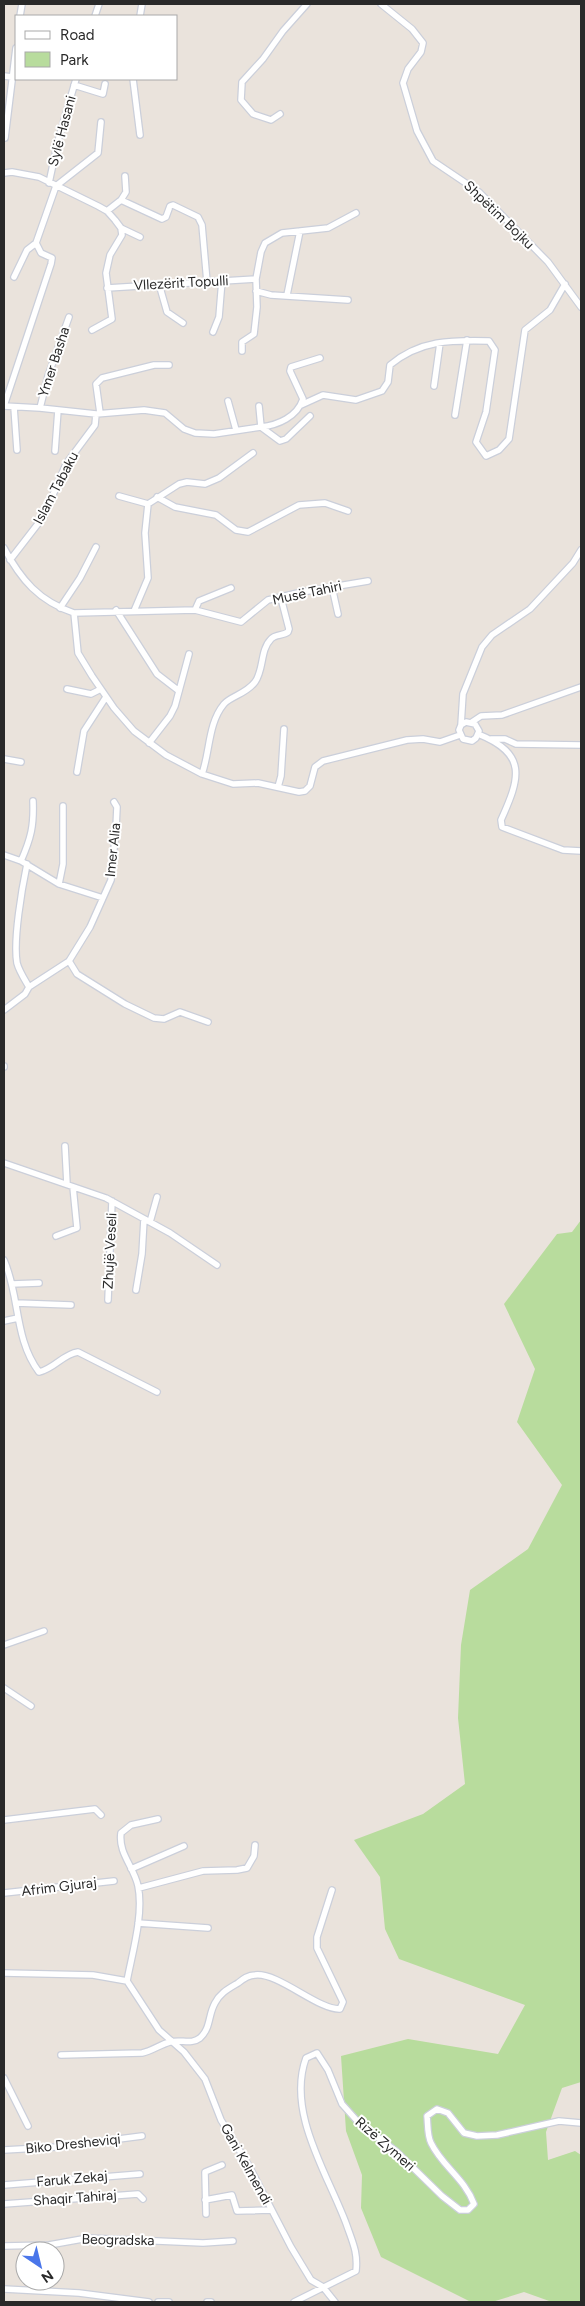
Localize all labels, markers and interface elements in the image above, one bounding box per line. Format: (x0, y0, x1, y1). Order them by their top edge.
legend (15, 15, 178, 80)
text: Road (60, 26, 95, 44)
text: Park (60, 51, 89, 69)
street label: Sylë Hasani (44, 94, 80, 168)
street label: Shpëtim Bojku (460, 177, 538, 253)
street label: Vllezërit Topulli (133, 272, 229, 294)
street label: Ymer Basha (35, 325, 73, 399)
street label: Islam Tabaku (30, 449, 82, 527)
street label: Musë Tahiri (271, 577, 343, 609)
street label: Imer Alia (102, 822, 124, 878)
street label: Zhujë Veseli (100, 1212, 120, 1290)
street label: Afrim Gjuraj (20, 1874, 98, 1900)
street label: Rizë Zymeri (352, 2113, 418, 2175)
street label: Gani Kelmendi (217, 2120, 275, 2208)
street label: Biko Dresheviqi (25, 2131, 121, 2157)
street label: Faruk Zekaj (36, 2167, 108, 2191)
street label: Shaqir Tahiraj (33, 2187, 117, 2209)
street label: Beogradska (81, 2231, 155, 2249)
north arrow (15, 2241, 65, 2291)
text: N (38, 2266, 56, 2286)

